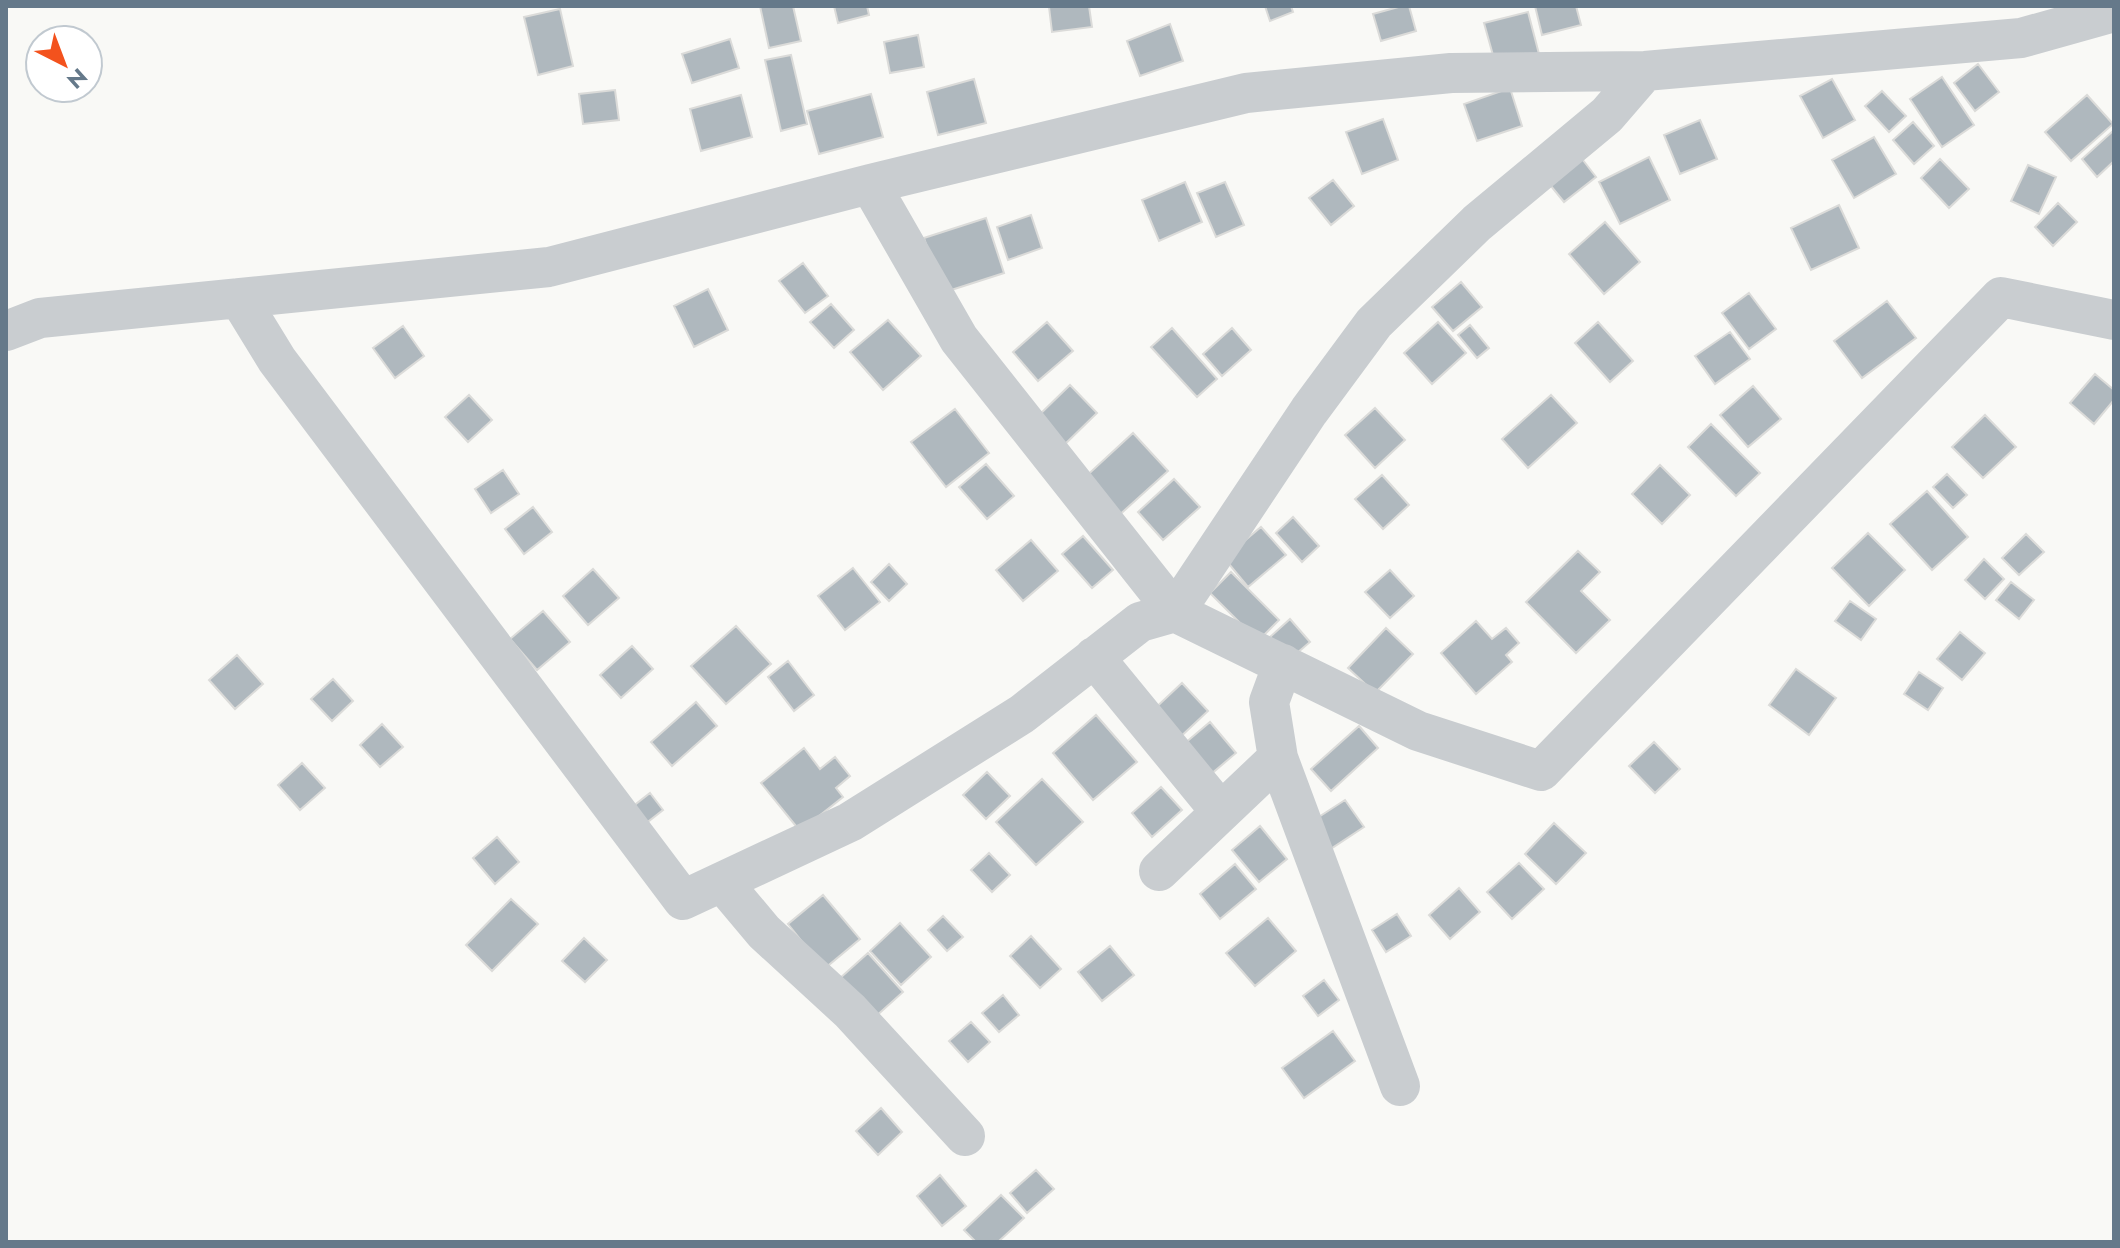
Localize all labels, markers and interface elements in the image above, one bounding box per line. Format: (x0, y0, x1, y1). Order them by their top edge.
north arrow (24, 24, 104, 104)
text: N (60, 61, 95, 97)

